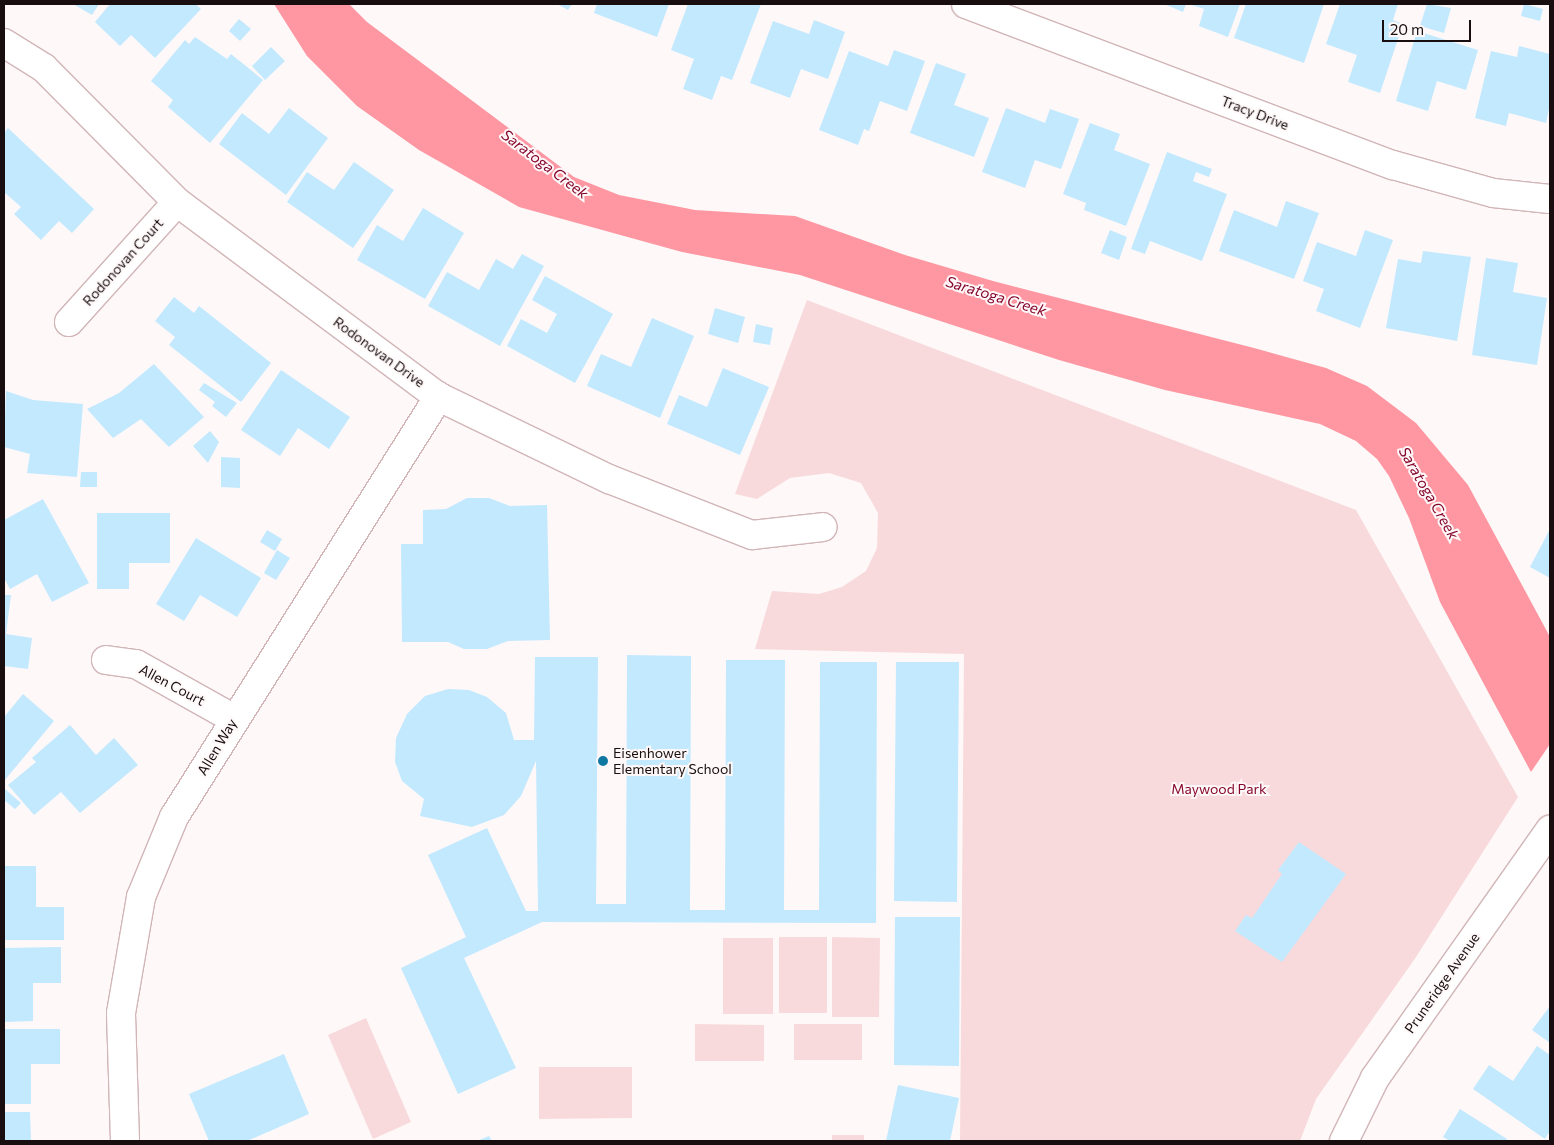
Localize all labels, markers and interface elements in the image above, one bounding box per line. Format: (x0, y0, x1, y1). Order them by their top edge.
scale bar (1384, 10, 1473, 42)
text: 20 m (1390, 20, 1424, 38)
street label: Tracy Drive (1219, 92, 1291, 134)
water label: Saratoga Creek (498, 126, 592, 202)
street label: Rodonovan Court (79, 215, 167, 309)
water label: Saratoga Creek (944, 272, 1048, 320)
street label: Rodonovan Drive (330, 313, 428, 391)
water label: Saratoga Creek (1395, 443, 1463, 543)
street label: Allen Court (136, 661, 208, 709)
street label: Allen Way (194, 716, 240, 778)
place label: Eisenhower Elementary School (613, 745, 732, 778)
marker: Eisenhower Elementary School (597, 755, 609, 767)
park label: Maywood Park (1171, 781, 1267, 797)
street label: Pruneridge Avenue (1401, 929, 1483, 1037)

